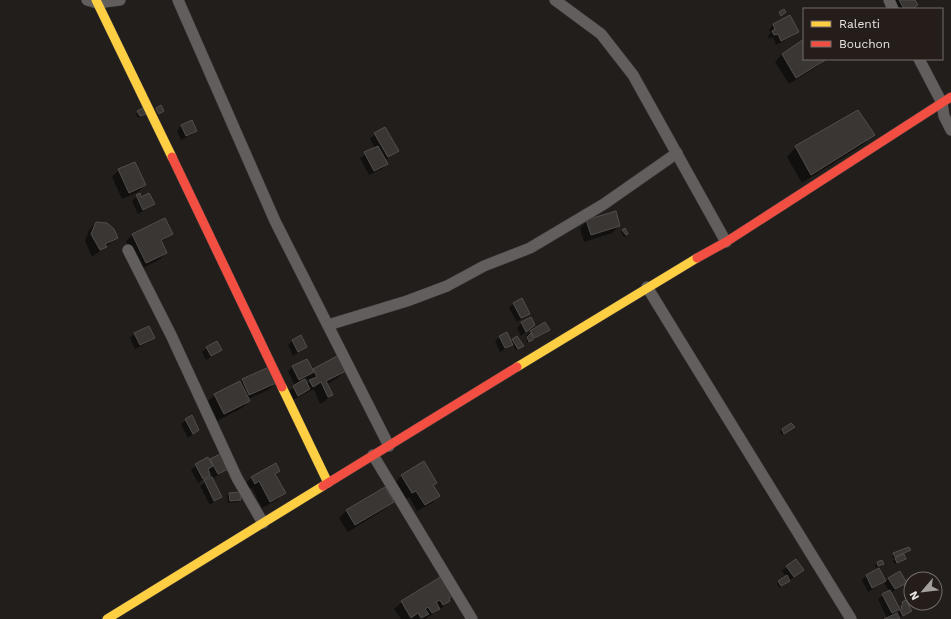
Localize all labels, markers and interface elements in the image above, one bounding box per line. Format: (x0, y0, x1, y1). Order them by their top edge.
legend (803, 8, 943, 60)
text: Ralenti (839, 17, 880, 31)
text: Bouchon (839, 37, 890, 51)
north arrow (903, 571, 943, 611)
text: N (907, 589, 922, 602)

